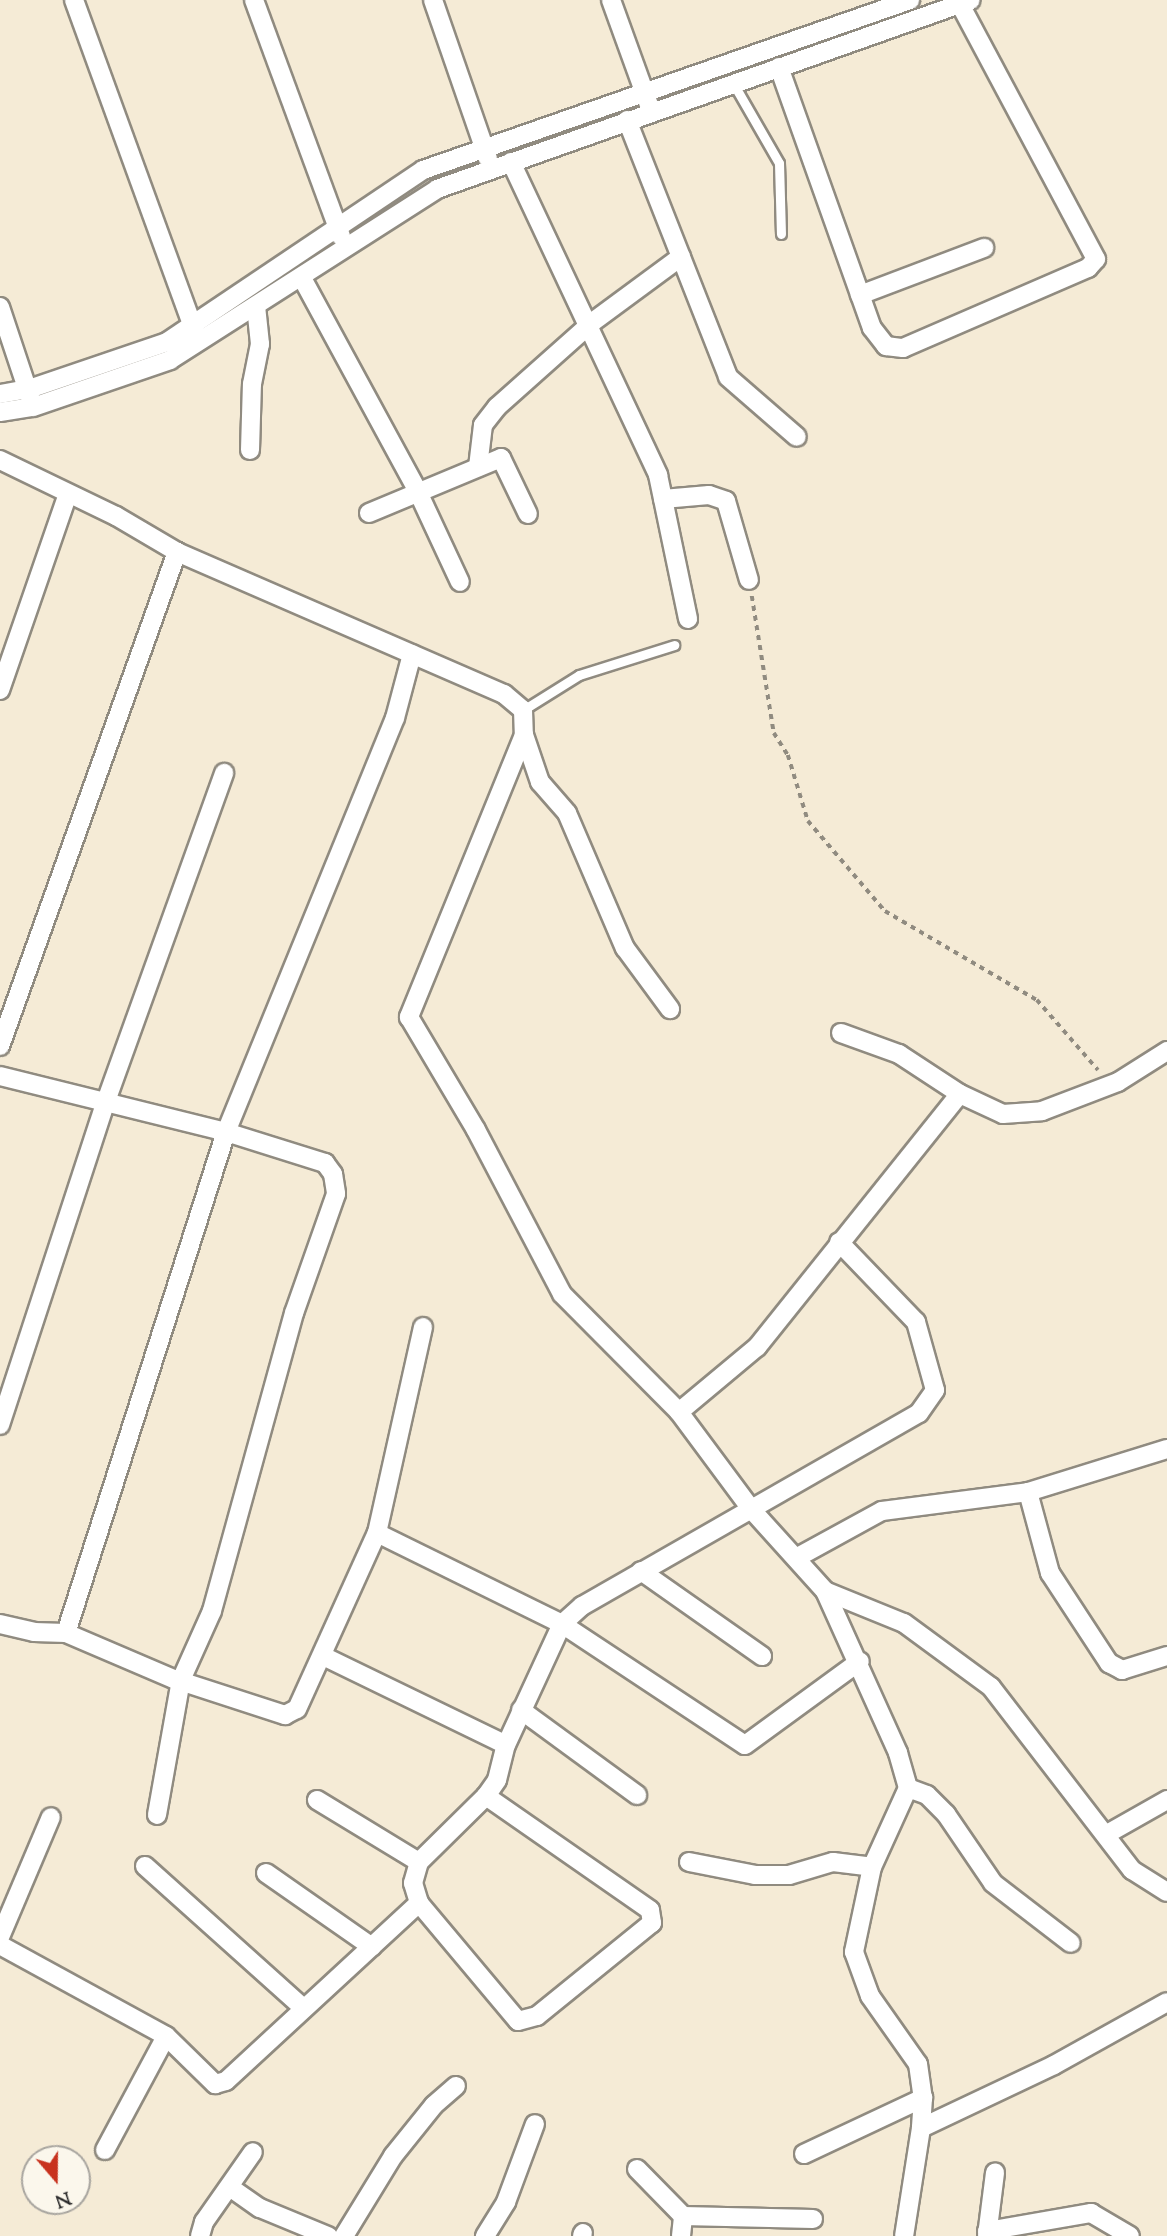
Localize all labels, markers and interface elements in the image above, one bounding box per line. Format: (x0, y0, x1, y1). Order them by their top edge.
north arrow (21, 2145, 91, 2215)
text: N (51, 2183, 74, 2214)

